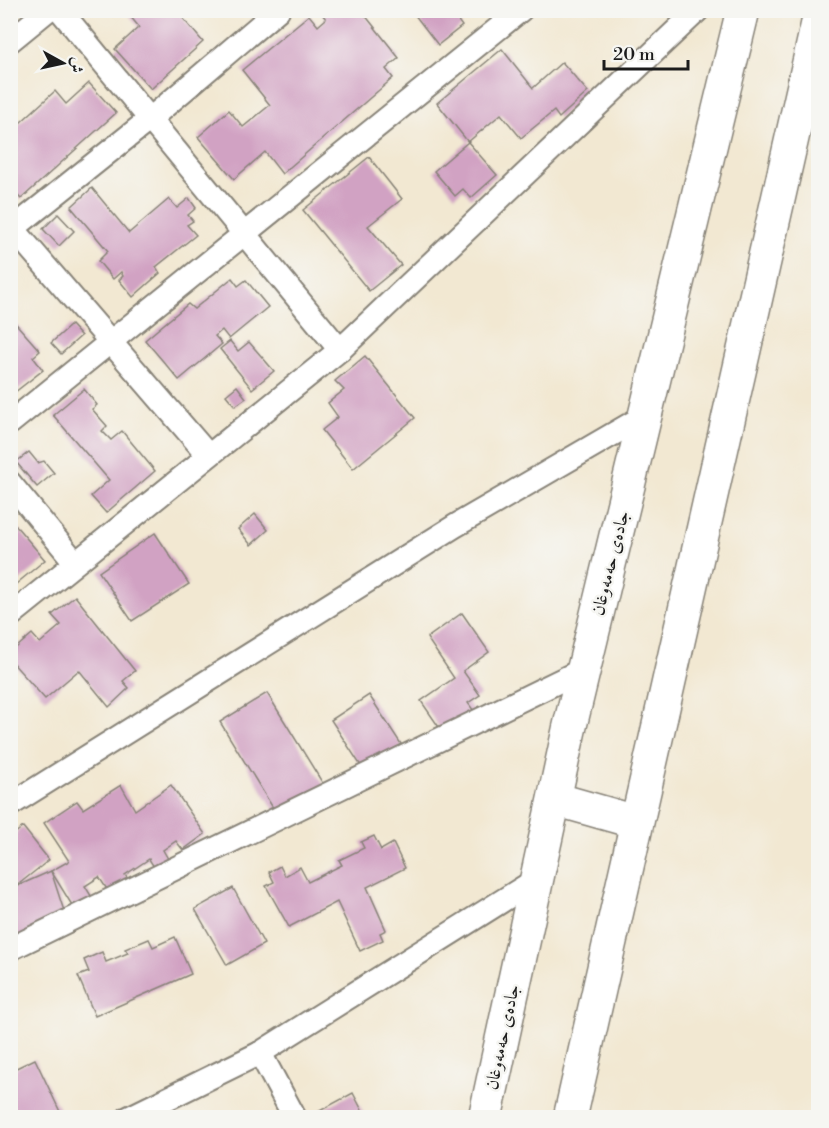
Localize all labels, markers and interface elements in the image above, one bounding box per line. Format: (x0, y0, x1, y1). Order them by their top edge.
north arrow (33, 33, 93, 93)
scale bar (604, 33, 688, 71)
text: 20 m (613, 43, 655, 66)
text: ش (66, 56, 88, 74)
street label: جادەی حەمەوغان (586, 508, 635, 618)
street label: جادەی حەمەوغان (480, 982, 525, 1092)

